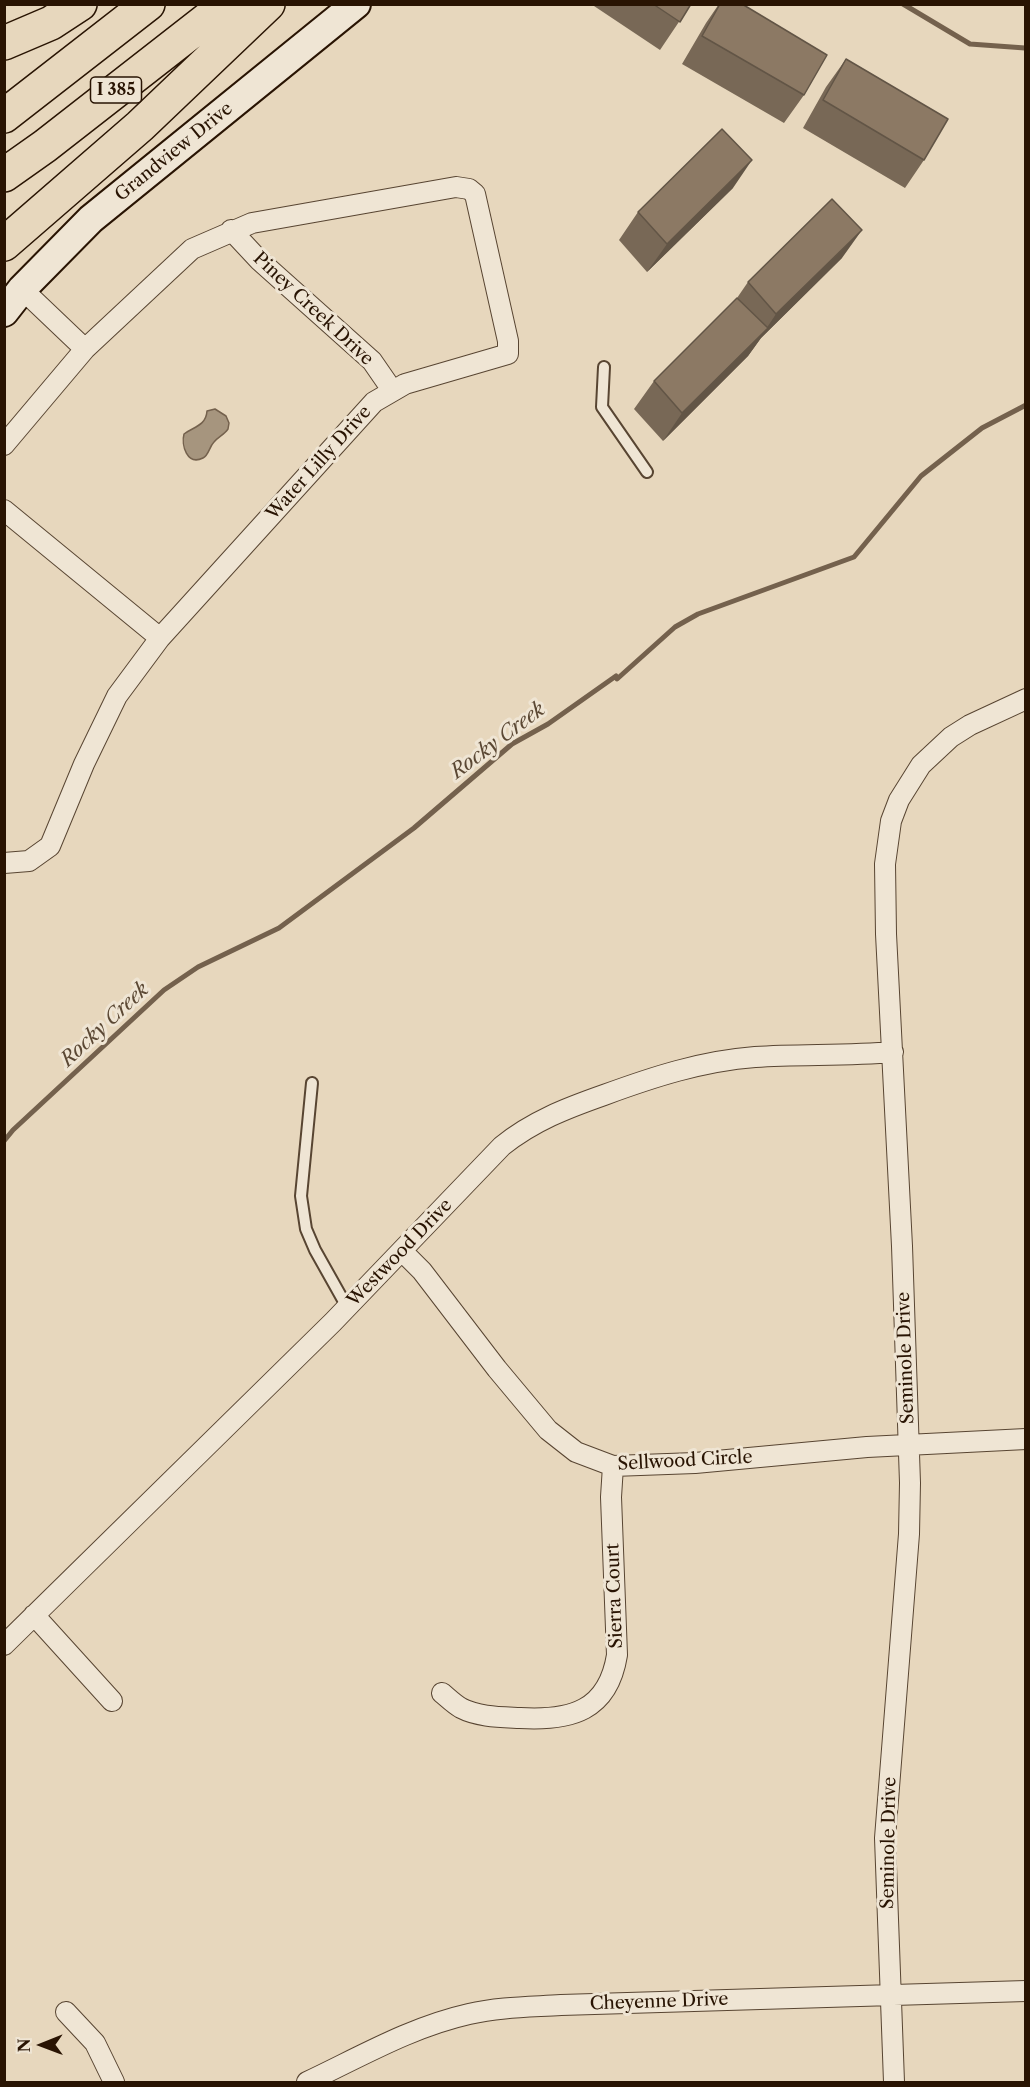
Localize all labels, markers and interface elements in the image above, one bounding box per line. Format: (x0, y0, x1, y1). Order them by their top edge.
road number: I 385 (90, 77, 142, 103)
street label: Grandview Drive (111, 98, 237, 206)
street label: Piney Creek Drive (248, 248, 378, 370)
street label: Water Lilly Drive (262, 402, 376, 524)
water label: Rocky Creek (446, 698, 550, 784)
water label: Rocky Creek (56, 978, 154, 1072)
street label: Westwood Drive (343, 1195, 457, 1311)
street label: Seminole Drive (893, 1291, 919, 1425)
street label: Sellwood Circle (617, 1447, 753, 1475)
street label: Sierra Court (602, 1543, 628, 1649)
street label: Seminole Drive (877, 1777, 901, 1909)
street label: Cheyenne Drive (589, 1989, 729, 2015)
north arrow (12, 2015, 72, 2075)
text: N (14, 2038, 34, 2052)

